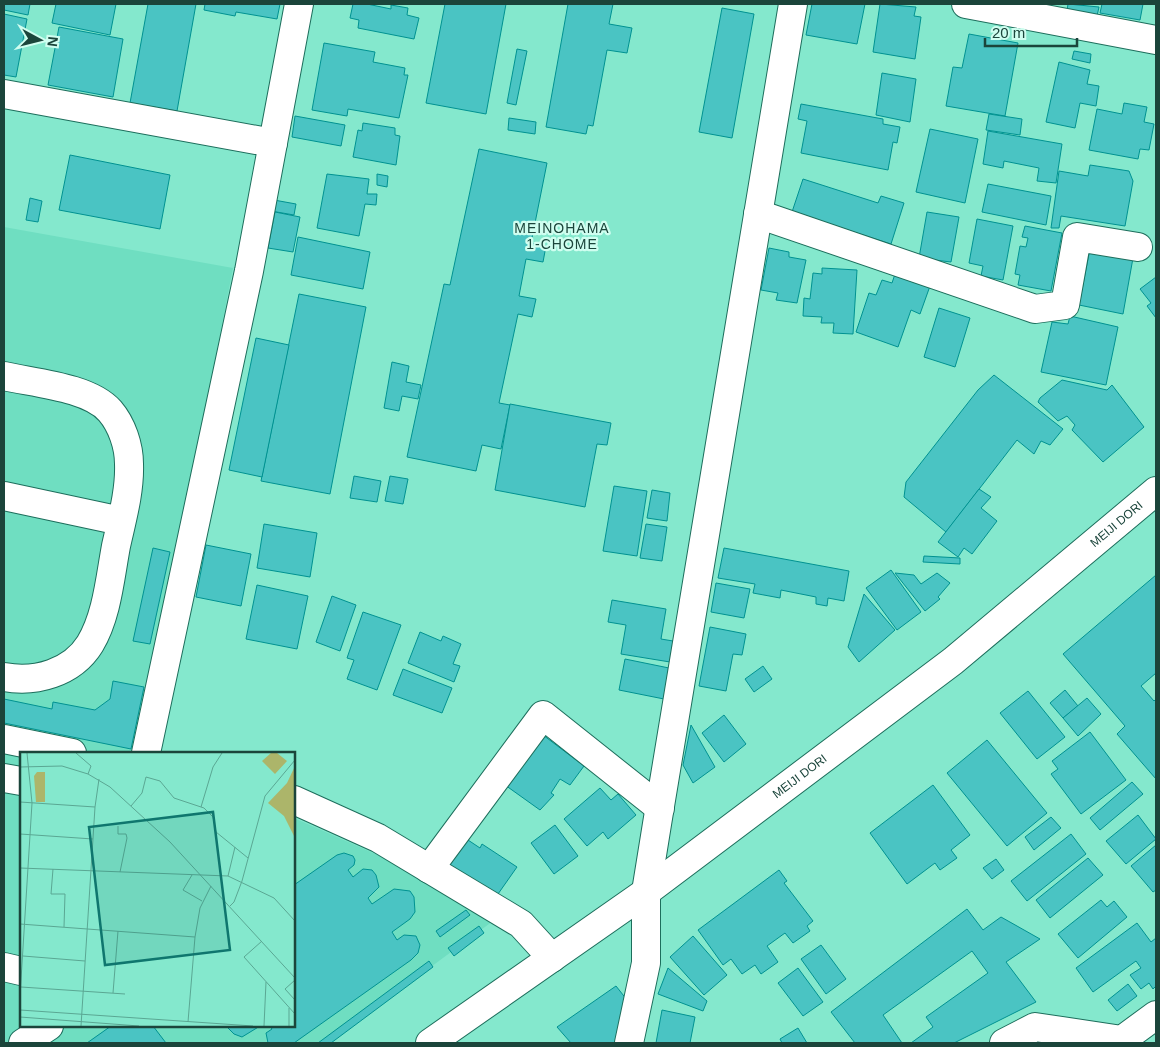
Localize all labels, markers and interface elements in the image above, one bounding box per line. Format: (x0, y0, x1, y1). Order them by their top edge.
north arrow (15, 15, 65, 65)
scale bar (985, 15, 1078, 47)
text: 20 m (992, 24, 1025, 41)
text: N (44, 36, 61, 48)
district label: MEINOHAMA 1-CHOME (514, 220, 610, 252)
street label: MEIJI DORI (1087, 498, 1146, 550)
street label: MEIJI DORI (770, 751, 830, 801)
inset map (20, 752, 295, 1027)

